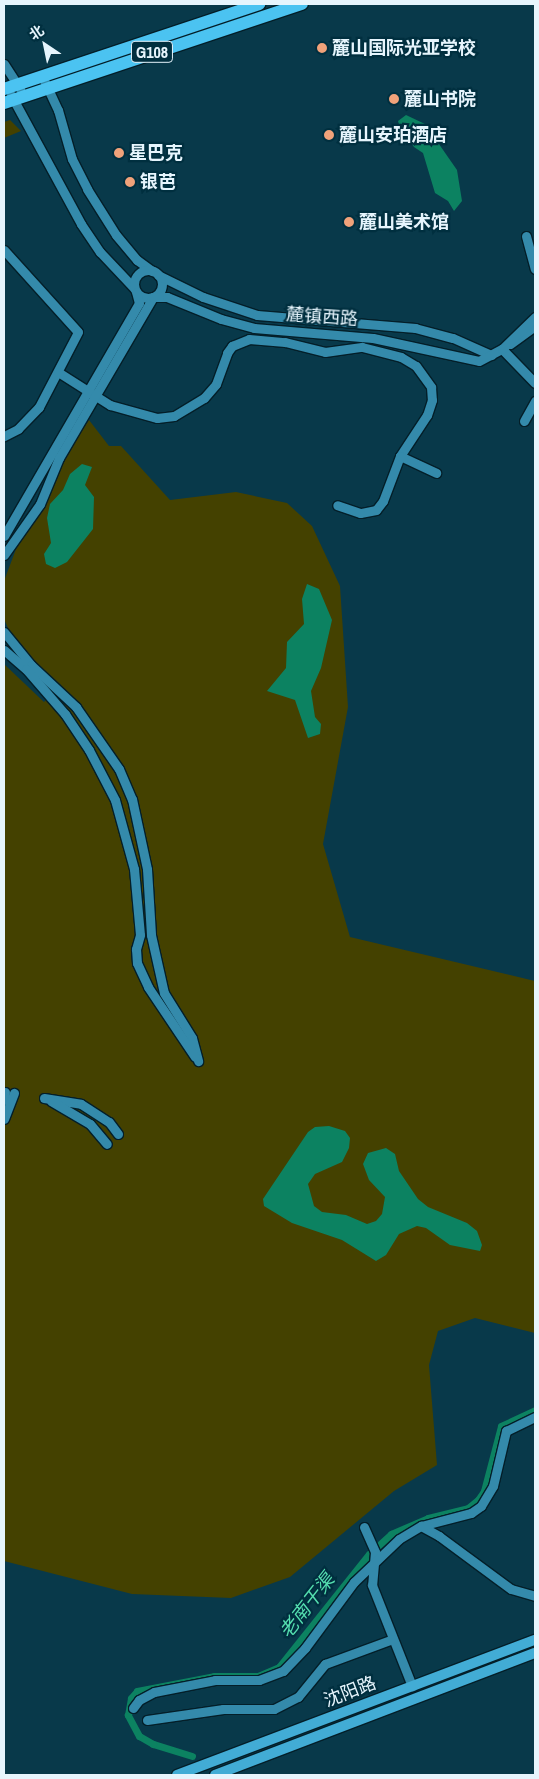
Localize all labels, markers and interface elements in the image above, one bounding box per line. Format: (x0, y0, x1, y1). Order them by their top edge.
north arrow (20, 20, 70, 70)
text: 北 (26, 21, 47, 44)
place label: 麓山国际光亚学校 (332, 37, 476, 59)
road number: G108 (131, 38, 173, 66)
marker: 麓山国际光亚学校 (316, 42, 328, 54)
place label: 麓山书院 (404, 88, 476, 110)
marker: 麓山书院 (388, 93, 400, 105)
place label: 麓山安珀酒店 (339, 124, 447, 146)
marker: 麓山安珀酒店 (323, 129, 335, 141)
place label: 星巴克 (129, 142, 183, 164)
marker: 星巴克 (113, 147, 125, 159)
place label: 银芭 (140, 171, 176, 193)
marker: 银芭 (124, 176, 136, 188)
place label: 麓山美术馆 (359, 211, 449, 233)
marker: 麓山美术馆 (343, 216, 355, 228)
street label: 麓镇西路 (285, 304, 359, 330)
water label: 老南干渠 (275, 1569, 339, 1643)
street label: 沈阳路 (321, 1672, 379, 1712)

